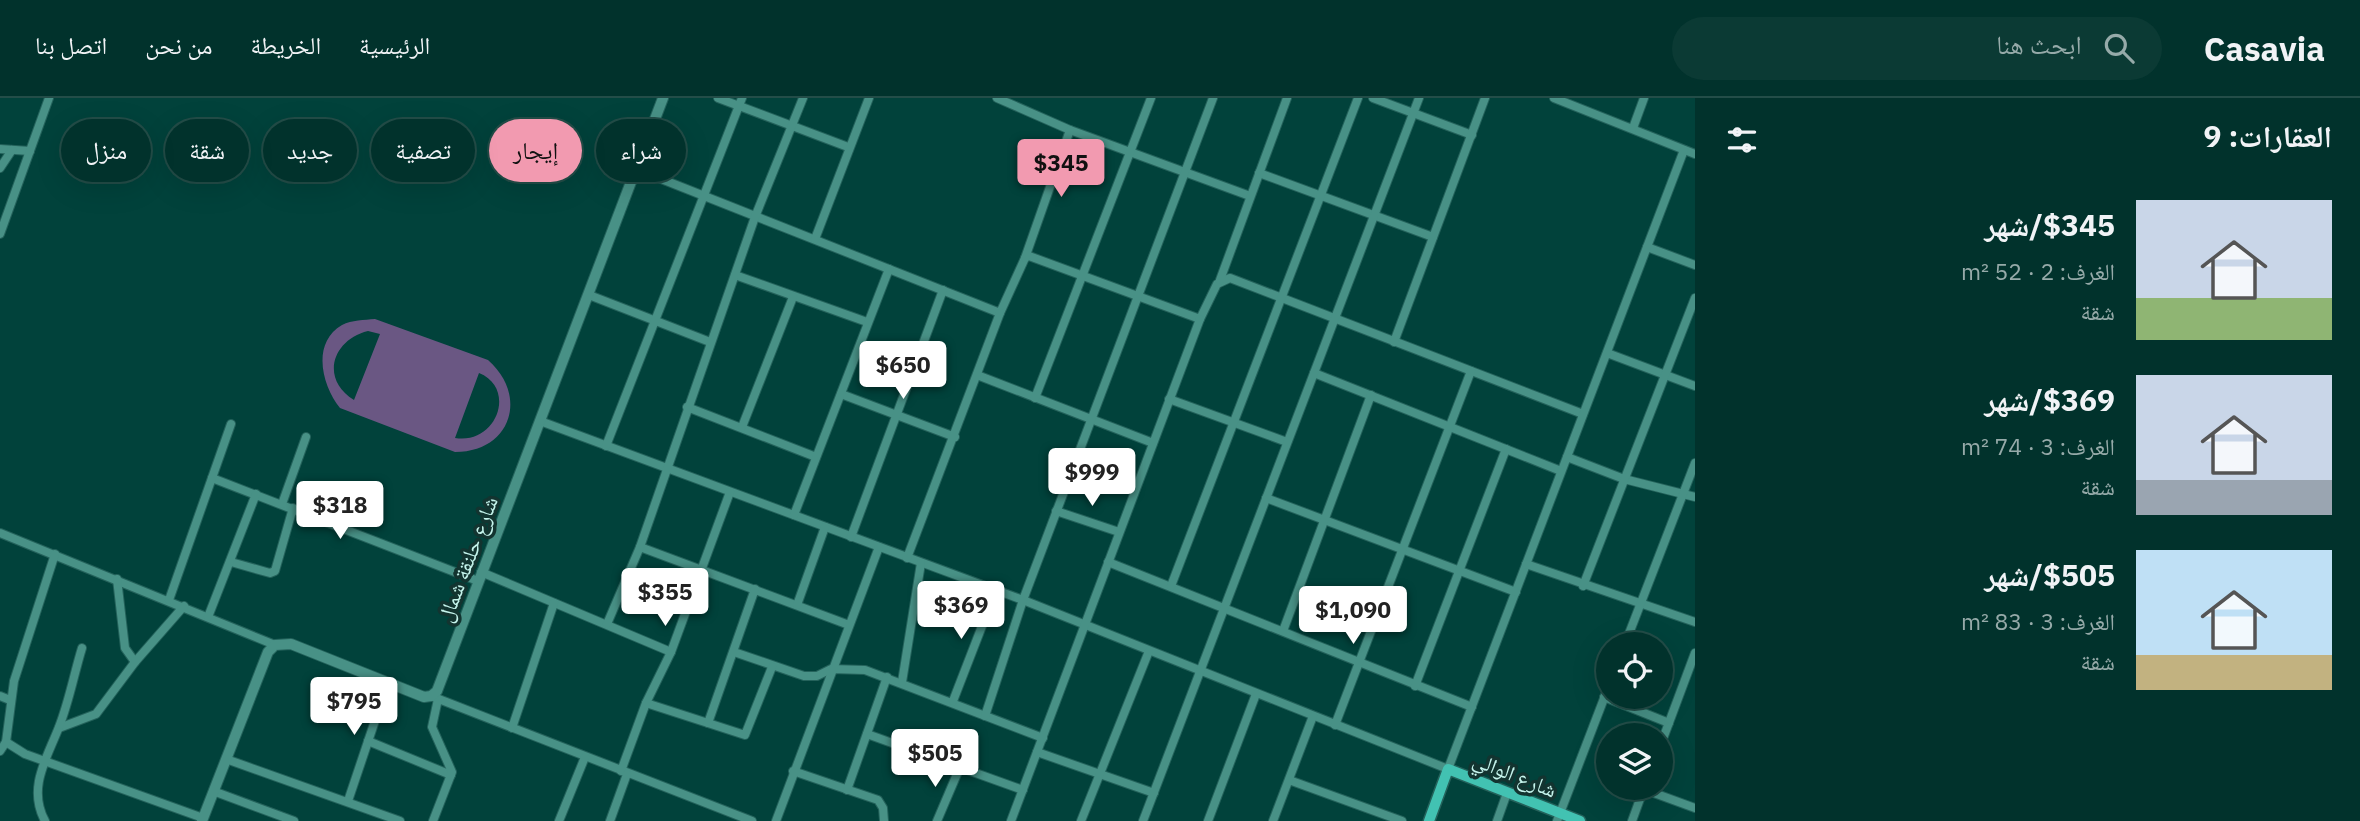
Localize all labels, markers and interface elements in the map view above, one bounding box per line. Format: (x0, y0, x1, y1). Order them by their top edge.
search box (1672, 17, 2162, 80)
text: ابحث هنا (1996, 27, 2082, 61)
text: Casavia (2204, 27, 2325, 70)
text: اتصل بنا (35, 29, 107, 61)
text: من نحن (145, 29, 212, 61)
text: الخريطة (250, 29, 321, 61)
text: الرئيسية (359, 29, 430, 61)
icon: search (2100, 29, 2138, 67)
text: العقارات: 9 (2204, 116, 2332, 155)
chip: منزل (61, 119, 151, 182)
chip: شقة (165, 119, 249, 182)
chip: جديد (263, 119, 357, 182)
chip: تصفية (371, 119, 475, 182)
chip: إيجار (489, 119, 582, 182)
chip: شراء (596, 119, 686, 182)
icon: filters (1723, 121, 1761, 159)
pin: $345 (1020, 140, 1102, 199)
text: $345 (1033, 147, 1089, 177)
text: $345/شهر (1984, 205, 2115, 244)
icon: home (2192, 228, 2276, 312)
text: الغرف: 2 · 52 m² (1961, 256, 2115, 286)
text: شقة (2081, 296, 2115, 326)
pin: $650 (862, 342, 944, 401)
text: $650 (875, 349, 931, 379)
text: $369/شهر (1984, 380, 2115, 419)
icon: home (2192, 403, 2276, 487)
text: الغرف: 3 · 74 m² (1961, 431, 2115, 461)
pin: $999 (1051, 448, 1133, 508)
text: $999 (1064, 456, 1120, 486)
text: شقة (2081, 471, 2115, 501)
pin: $318 (299, 482, 381, 541)
text: $318 (312, 489, 368, 519)
street label: شارع حلنقة شمال (430, 492, 504, 626)
text: $505/شهر (1984, 555, 2115, 594)
pin: $355 (624, 568, 706, 628)
text: $355 (637, 576, 693, 606)
icon: home (2192, 578, 2276, 662)
pin: $369 (920, 582, 1002, 641)
pin: $1,090 (1296, 587, 1410, 646)
text: $369 (933, 589, 989, 619)
text: $1,090 (1315, 594, 1391, 624)
text: الغرف: 3 · 83 m² (1961, 606, 2115, 636)
map controls (1596, 632, 1673, 800)
button: locate (1596, 632, 1673, 709)
text: شقة (2081, 646, 2115, 676)
pin: $795 (313, 678, 395, 737)
text: $795 (326, 685, 382, 715)
button: layers (1596, 723, 1673, 800)
pin: $505 (894, 730, 976, 789)
text: $505 (907, 737, 963, 767)
street label: شارع الوالي (1468, 745, 1561, 807)

